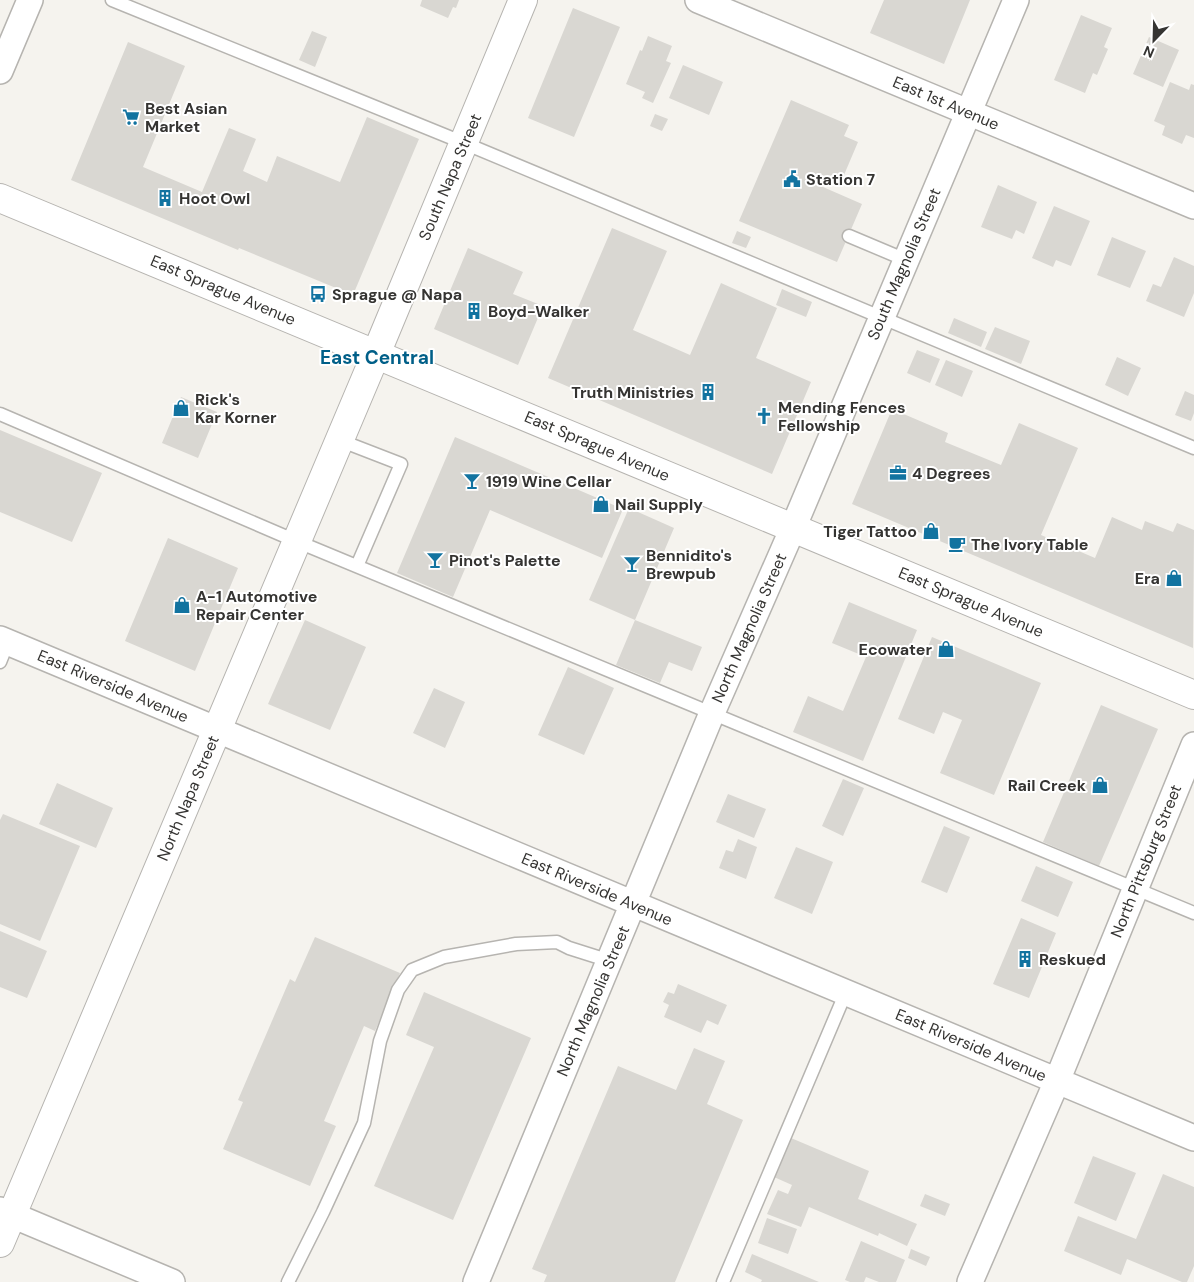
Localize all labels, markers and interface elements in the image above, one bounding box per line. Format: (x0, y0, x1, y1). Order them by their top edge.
north arrow (1129, 15, 1179, 65)
text: N (1141, 42, 1157, 62)
street label: East 1st Avenue (890, 71, 1002, 135)
place label: Best Asian Market (145, 98, 227, 137)
supermarket icon: Best Asian Market (121, 107, 141, 127)
street label: South Napa Street (414, 110, 486, 244)
public building icon: Station 7 (782, 169, 802, 189)
place label: Station 7 (806, 169, 876, 190)
street label: South Magnolia Street (862, 185, 946, 343)
building icon: Hoot Owl (155, 188, 175, 208)
place label: Hoot Owl (179, 188, 250, 209)
street label: East Sprague Avenue (147, 250, 299, 330)
bus stop icon: Sprague @ Napa (308, 284, 328, 304)
place label: Sprague @ Napa (332, 284, 462, 305)
building icon: Boyd-Walker (464, 301, 484, 321)
place label: Boyd-Walker (488, 301, 590, 322)
district label: East Central (320, 345, 434, 370)
place label: Truth Ministries (571, 382, 694, 403)
building icon: Truth Ministries (698, 382, 718, 402)
place label: Rick's Kar Korner (195, 389, 277, 428)
place label: Mending Fences Fellowship (778, 397, 906, 436)
shop icon: Rick's Kar Korner (171, 398, 191, 418)
street label: East Sprague Avenue (521, 406, 673, 486)
church icon: Mending Fences Fellowship (754, 406, 774, 426)
office icon: 4 Degrees (888, 463, 908, 483)
place label: 4 Degrees (912, 463, 991, 484)
bar icon: 1919 Wine Cellar (462, 471, 482, 491)
place label: 1919 Wine Cellar (486, 471, 612, 492)
shop icon: Nail Supply (591, 494, 611, 514)
place label: Nail Supply (615, 494, 703, 515)
place label: Tiger Tattoo (823, 521, 917, 542)
shop icon: Tiger Tattoo (921, 521, 941, 541)
cafe icon: The Ivory Table (947, 534, 967, 554)
place label: The Ivory Table (971, 534, 1089, 555)
place label: Bennidito's Brewpub (646, 545, 732, 584)
bar icon: Pinot's Palette (425, 550, 445, 570)
place label: Pinot's Palette (449, 550, 561, 571)
street label: North Magnolia Street (707, 550, 791, 706)
bar icon: Bennidito's Brewpub (622, 554, 642, 574)
street label: East Sprague Avenue (895, 562, 1047, 642)
place label: Era (1135, 568, 1160, 589)
shop icon: Era (1164, 568, 1184, 588)
place label: A-1 Automotive Repair Center (196, 586, 317, 625)
shop icon: A-1 Automotive Repair Center (172, 595, 192, 615)
place label: Ecowater (859, 639, 932, 660)
shop icon: Ecowater (936, 639, 956, 659)
street label: East Riverside Avenue (34, 645, 192, 727)
street label: North Napa Street (152, 732, 224, 864)
place label: Rail Creek (1008, 775, 1087, 796)
shop icon: Rail Creek (1090, 775, 1110, 795)
street label: North Pittsburg Street (1106, 781, 1186, 941)
street label: East Riverside Avenue (518, 848, 676, 930)
street label: North Magnolia Street (552, 922, 634, 1080)
building icon: Reskued (1015, 949, 1035, 969)
place label: Reskued (1039, 949, 1106, 970)
street label: East Riverside Avenue (892, 1004, 1050, 1086)

